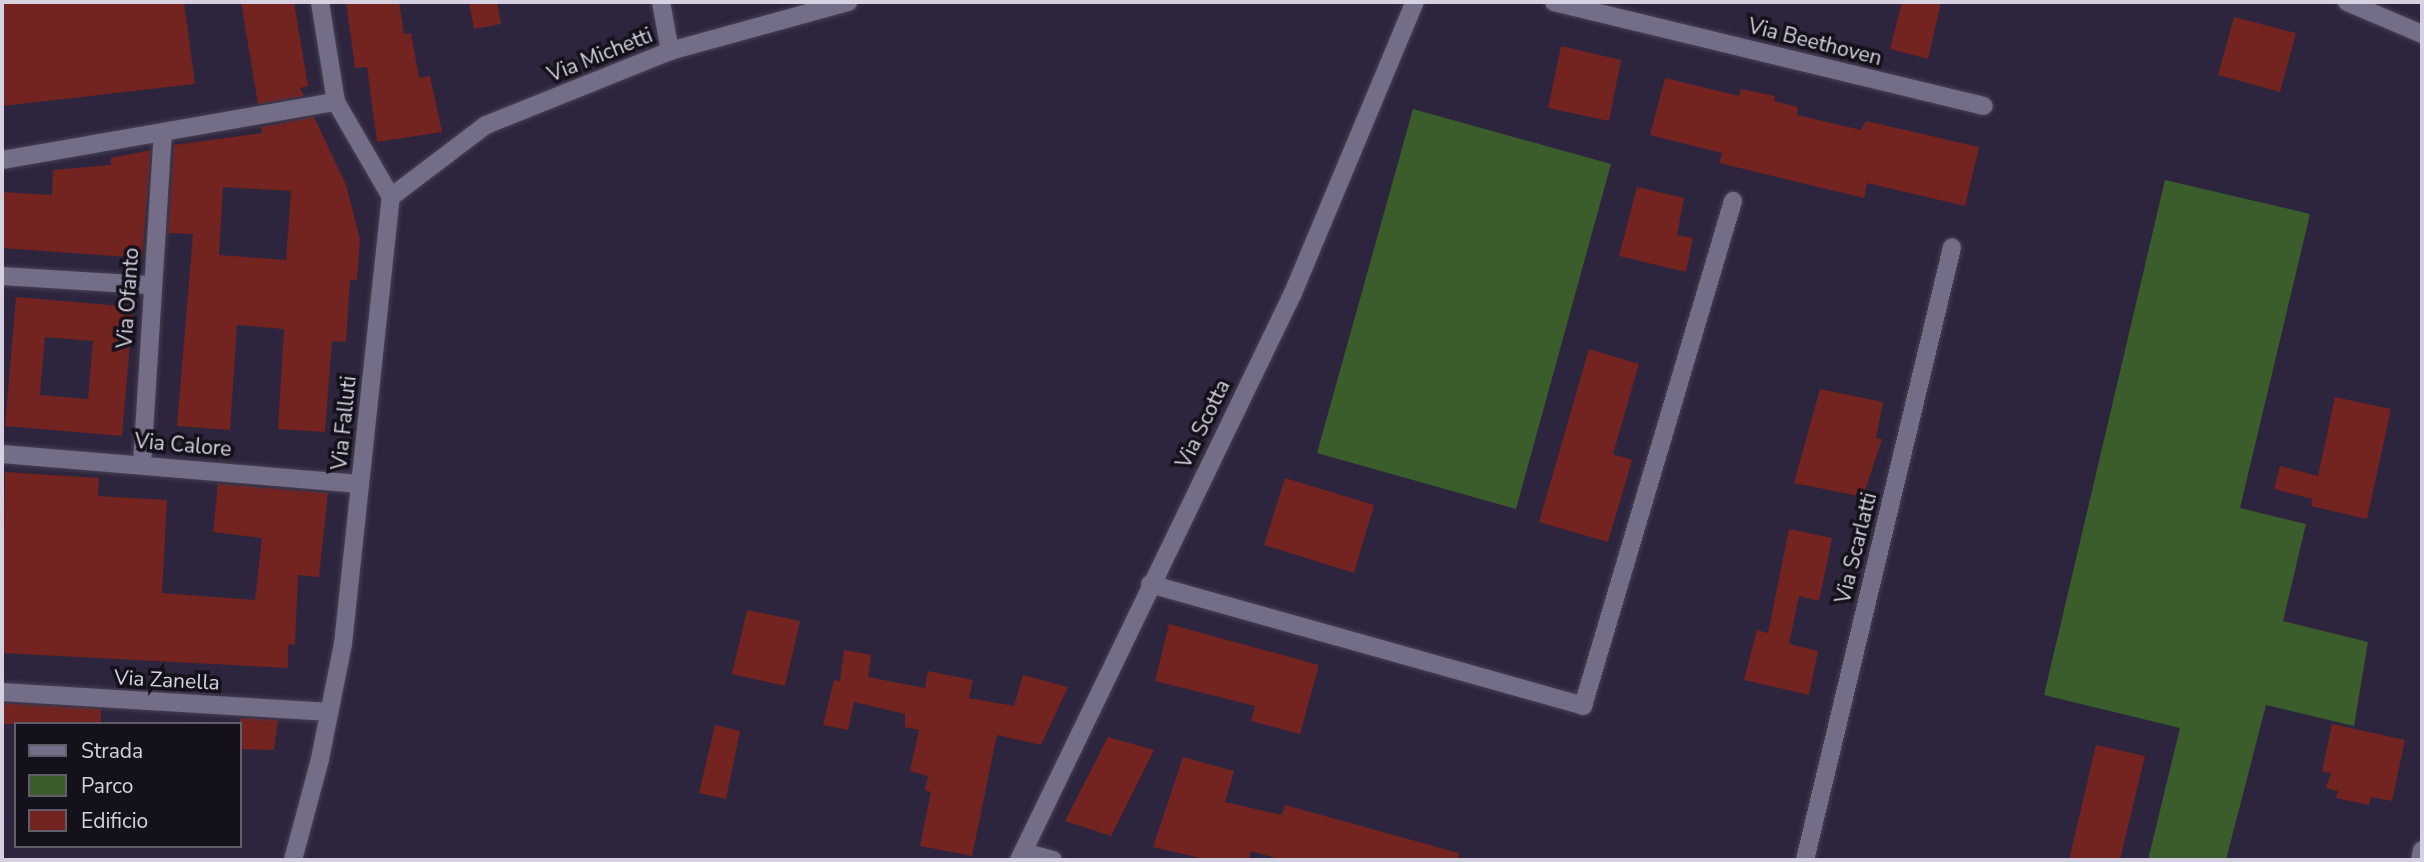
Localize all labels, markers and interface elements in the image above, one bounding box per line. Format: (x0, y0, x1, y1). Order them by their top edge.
street label: Via Beethoven (1746, 13, 1884, 71)
street label: Via Michetti (544, 23, 656, 87)
street label: Via Ofanto (112, 247, 144, 349)
street label: Via Falluti (327, 375, 361, 471)
street label: Via Scotta (1171, 376, 1235, 472)
street label: Via Calore (134, 428, 232, 462)
street label: Via Scarlatti (1830, 490, 1882, 606)
street label: Via Zanella (114, 665, 220, 695)
legend (14, 722, 242, 848)
text: Strada (81, 737, 143, 765)
text: Parco (81, 772, 134, 800)
text: Edificio (81, 807, 148, 835)

